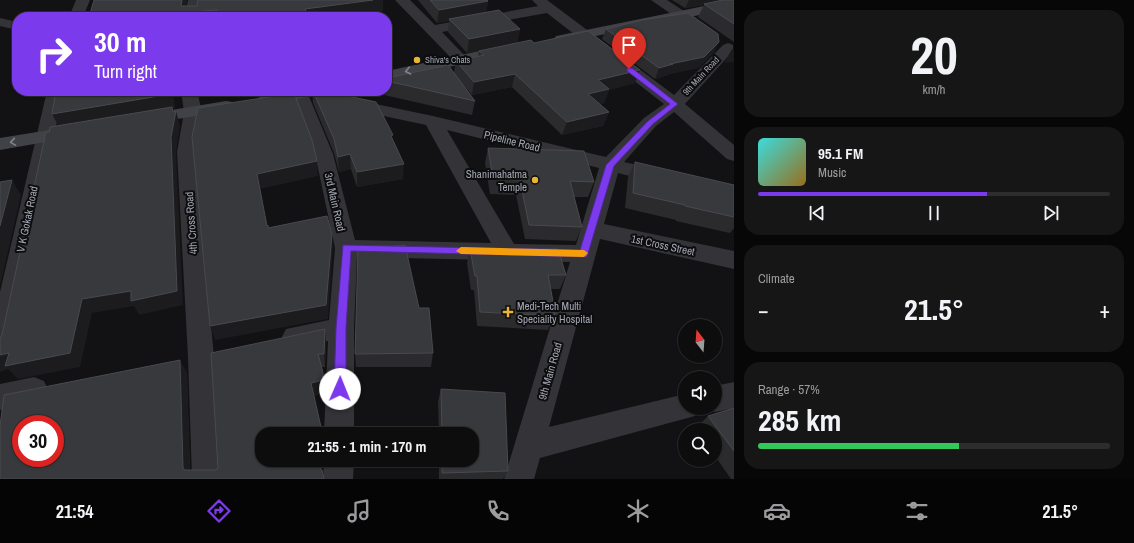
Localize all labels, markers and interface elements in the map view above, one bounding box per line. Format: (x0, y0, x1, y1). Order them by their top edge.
text: 20 (910, 20, 958, 90)
text: 30 m (94, 23, 146, 61)
icon: right (28, 28, 80, 80)
pin (612, 28, 646, 69)
icon: arrive (618, 34, 640, 56)
place label: Shiva's Chats (425, 54, 471, 66)
street label: 9th Main Road (680, 54, 722, 98)
marker: Shiva's Chats (412, 55, 422, 65)
text: Turn right (94, 59, 157, 84)
one-way arrow (405, 67, 411, 75)
text: km/h (922, 81, 946, 98)
street label: Pipeline Road (483, 127, 541, 155)
one-way arrow (10, 137, 16, 146)
text: 95.1 FM (818, 143, 863, 164)
text: Music (818, 164, 846, 181)
place label: Shanimahatma Temple (466, 167, 527, 194)
street label: 3rd Main Road (321, 171, 349, 233)
marker: Shanimahatma Temple (530, 175, 540, 185)
street label: V K Gokak Road (13, 185, 41, 253)
street label: 4th Cross Road (182, 191, 200, 255)
icon: previous (806, 202, 828, 224)
icon: pause (923, 202, 945, 224)
icon: next (1040, 202, 1062, 224)
street label: 1st Cross Street (630, 231, 697, 259)
text: Climate (758, 270, 795, 287)
text: 21.5° (904, 289, 964, 329)
text: − (758, 295, 769, 325)
text: + (1099, 295, 1110, 325)
place label: Medi-Tech Multi Speciality Hospital (517, 299, 592, 326)
marker: Medi-Tech Multi Speciality Hospital (502, 306, 514, 318)
north arrow (678, 319, 722, 363)
map controls (678, 319, 722, 467)
street label: 9th Main Road (535, 341, 565, 401)
position arrow (319, 368, 361, 410)
button: sound (678, 371, 722, 415)
text: Range · 57% (758, 381, 820, 398)
text: 285 km (758, 400, 841, 440)
speed limit sign: 30 (12, 415, 64, 467)
button: search (678, 423, 722, 467)
text: 21:55 · 1 min · 170 m (308, 436, 426, 457)
icon: directions (205, 497, 233, 525)
icon: music (345, 497, 373, 525)
icon: phone (484, 497, 512, 525)
icon: climate (624, 497, 652, 525)
icon: car (763, 497, 791, 525)
icon: filters (903, 497, 931, 525)
text: 21:54 (56, 499, 94, 524)
text: 21.5° (1042, 499, 1078, 524)

